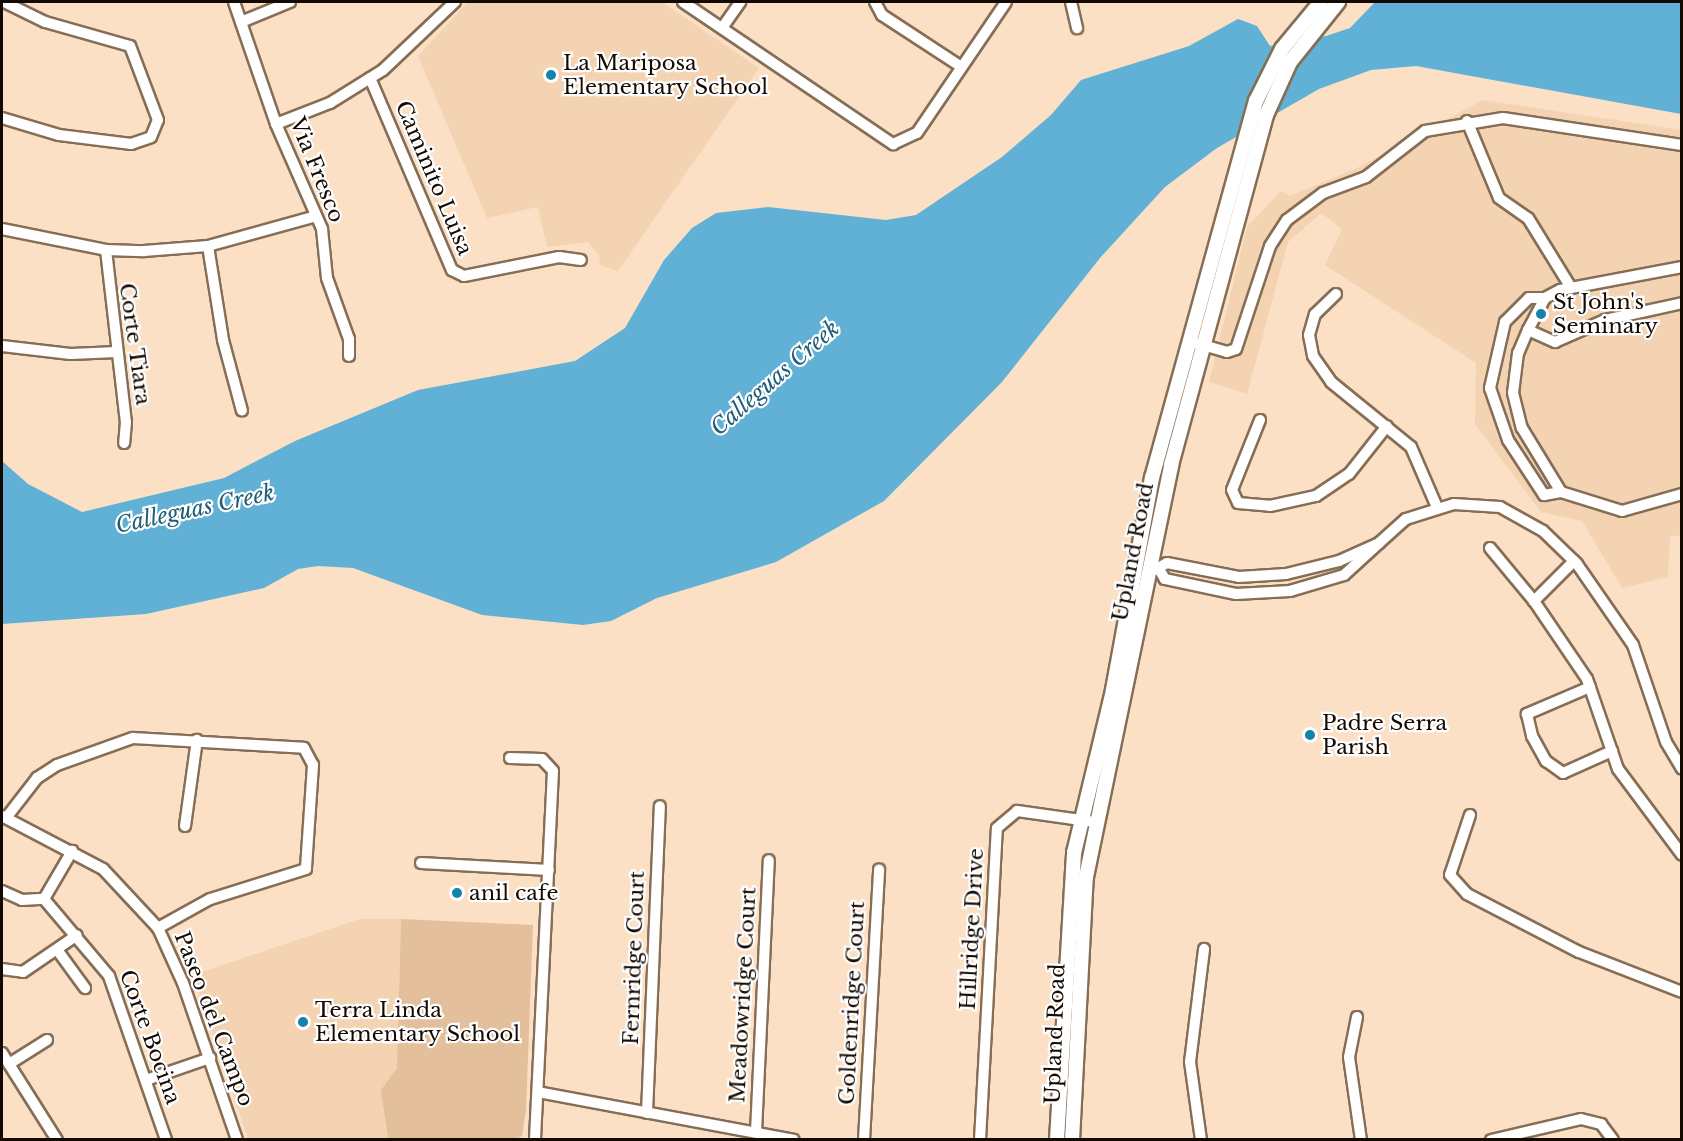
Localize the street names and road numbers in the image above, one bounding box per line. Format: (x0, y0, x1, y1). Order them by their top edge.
street label: Caminito Luisa (390, 97, 478, 259)
street label: Via Fresco (284, 114, 350, 226)
street label: Corte Tiara (114, 281, 156, 407)
street label: Upland Road (1107, 480, 1159, 624)
street label: Hillridge Drive (955, 847, 989, 1011)
street label: Fernridge Court (618, 871, 650, 1045)
street label: Meadowridge Court (725, 887, 761, 1103)
street label: Goldenridge Court (834, 900, 870, 1106)
street label: Paseo del Campo (169, 928, 259, 1110)
street label: Upland Road (1040, 963, 1070, 1105)
street label: Corte Bocina (114, 966, 186, 1108)

